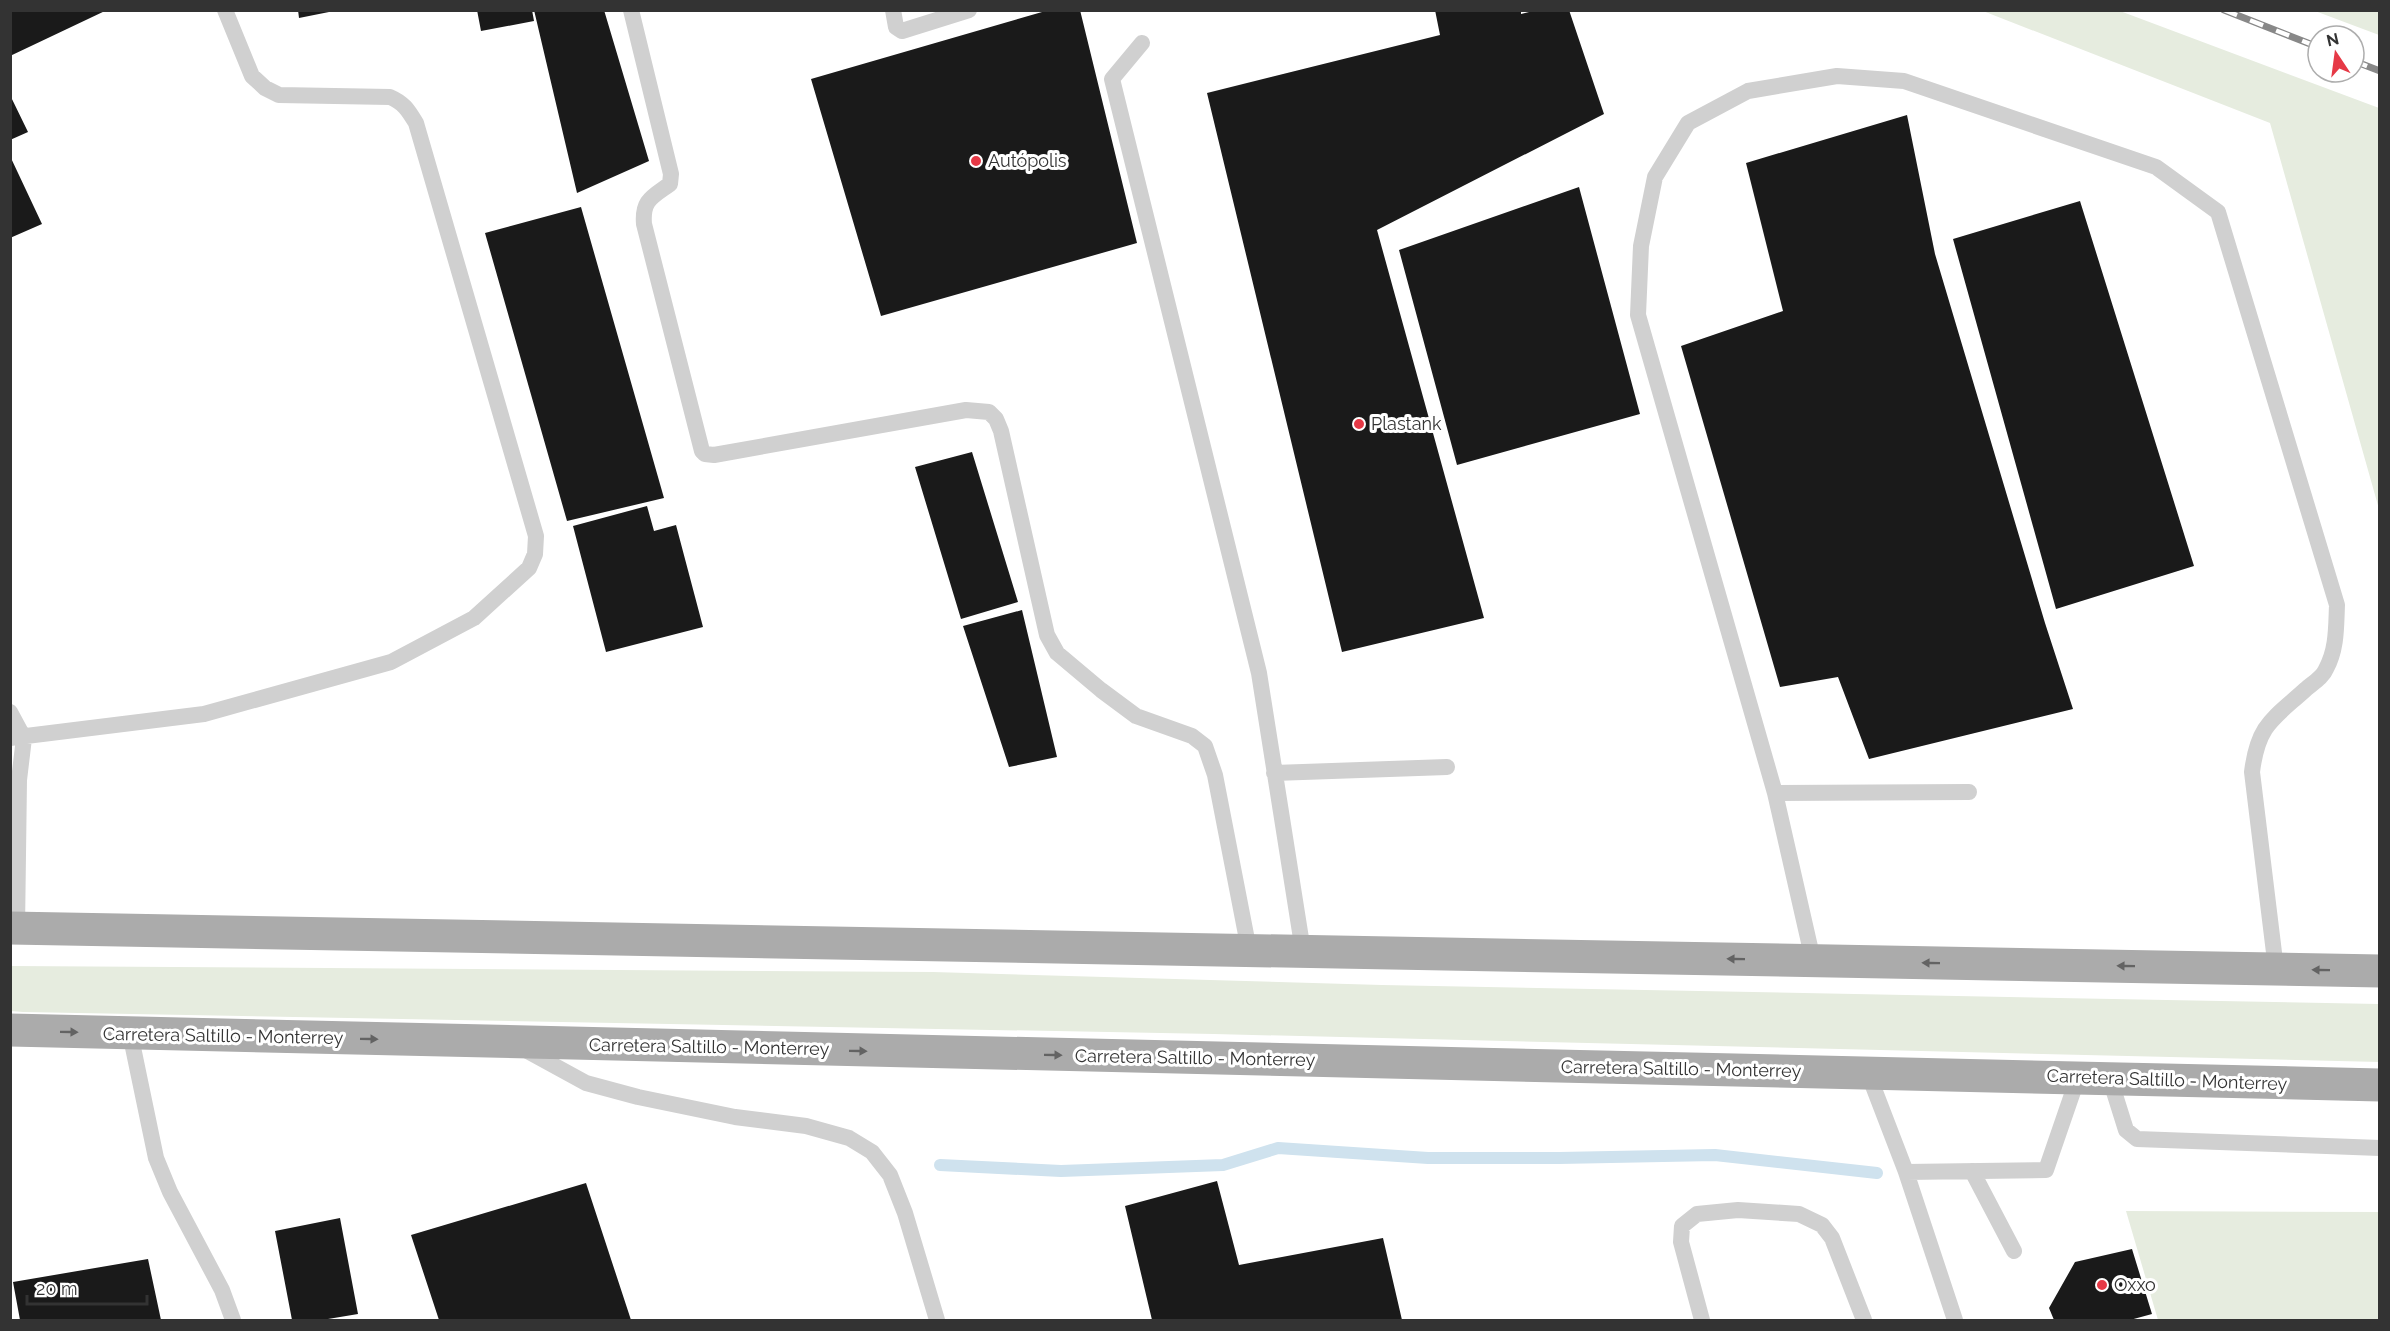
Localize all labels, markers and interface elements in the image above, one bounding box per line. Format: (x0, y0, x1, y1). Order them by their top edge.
north arrow (2306, 24, 2366, 84)
text: N (2325, 29, 2341, 51)
place label: Autópolis (988, 150, 1067, 171)
marker: Autópolis (969, 154, 983, 168)
place label: Plastank (1371, 413, 1442, 434)
marker: Plastank (1352, 417, 1366, 431)
one-way arrow (1727, 954, 1746, 964)
one-way arrow (1922, 958, 1941, 967)
one-way arrow (2117, 961, 2136, 971)
one-way arrow (2312, 965, 2331, 975)
street label: Carretera Saltillo - Monterrey (103, 1023, 344, 1048)
one-way arrow (59, 1027, 78, 1037)
one-way arrow (359, 1034, 378, 1044)
street label: Carretera Saltillo - Monterrey (589, 1034, 830, 1059)
street label: Carretera Saltillo - Monterrey (1075, 1045, 1316, 1070)
one-way arrow (848, 1046, 867, 1055)
one-way arrow (1043, 1050, 1062, 1060)
street label: Carretera Saltillo - Monterrey (1561, 1056, 1802, 1081)
street label: Carretera Saltillo - Monterrey (2046, 1065, 2288, 1094)
scale bar (27, 1268, 147, 1306)
place label: Oxxo (2114, 1274, 2156, 1295)
text: 20 m (36, 1278, 78, 1299)
marker: Oxxo (2095, 1278, 2109, 1292)

